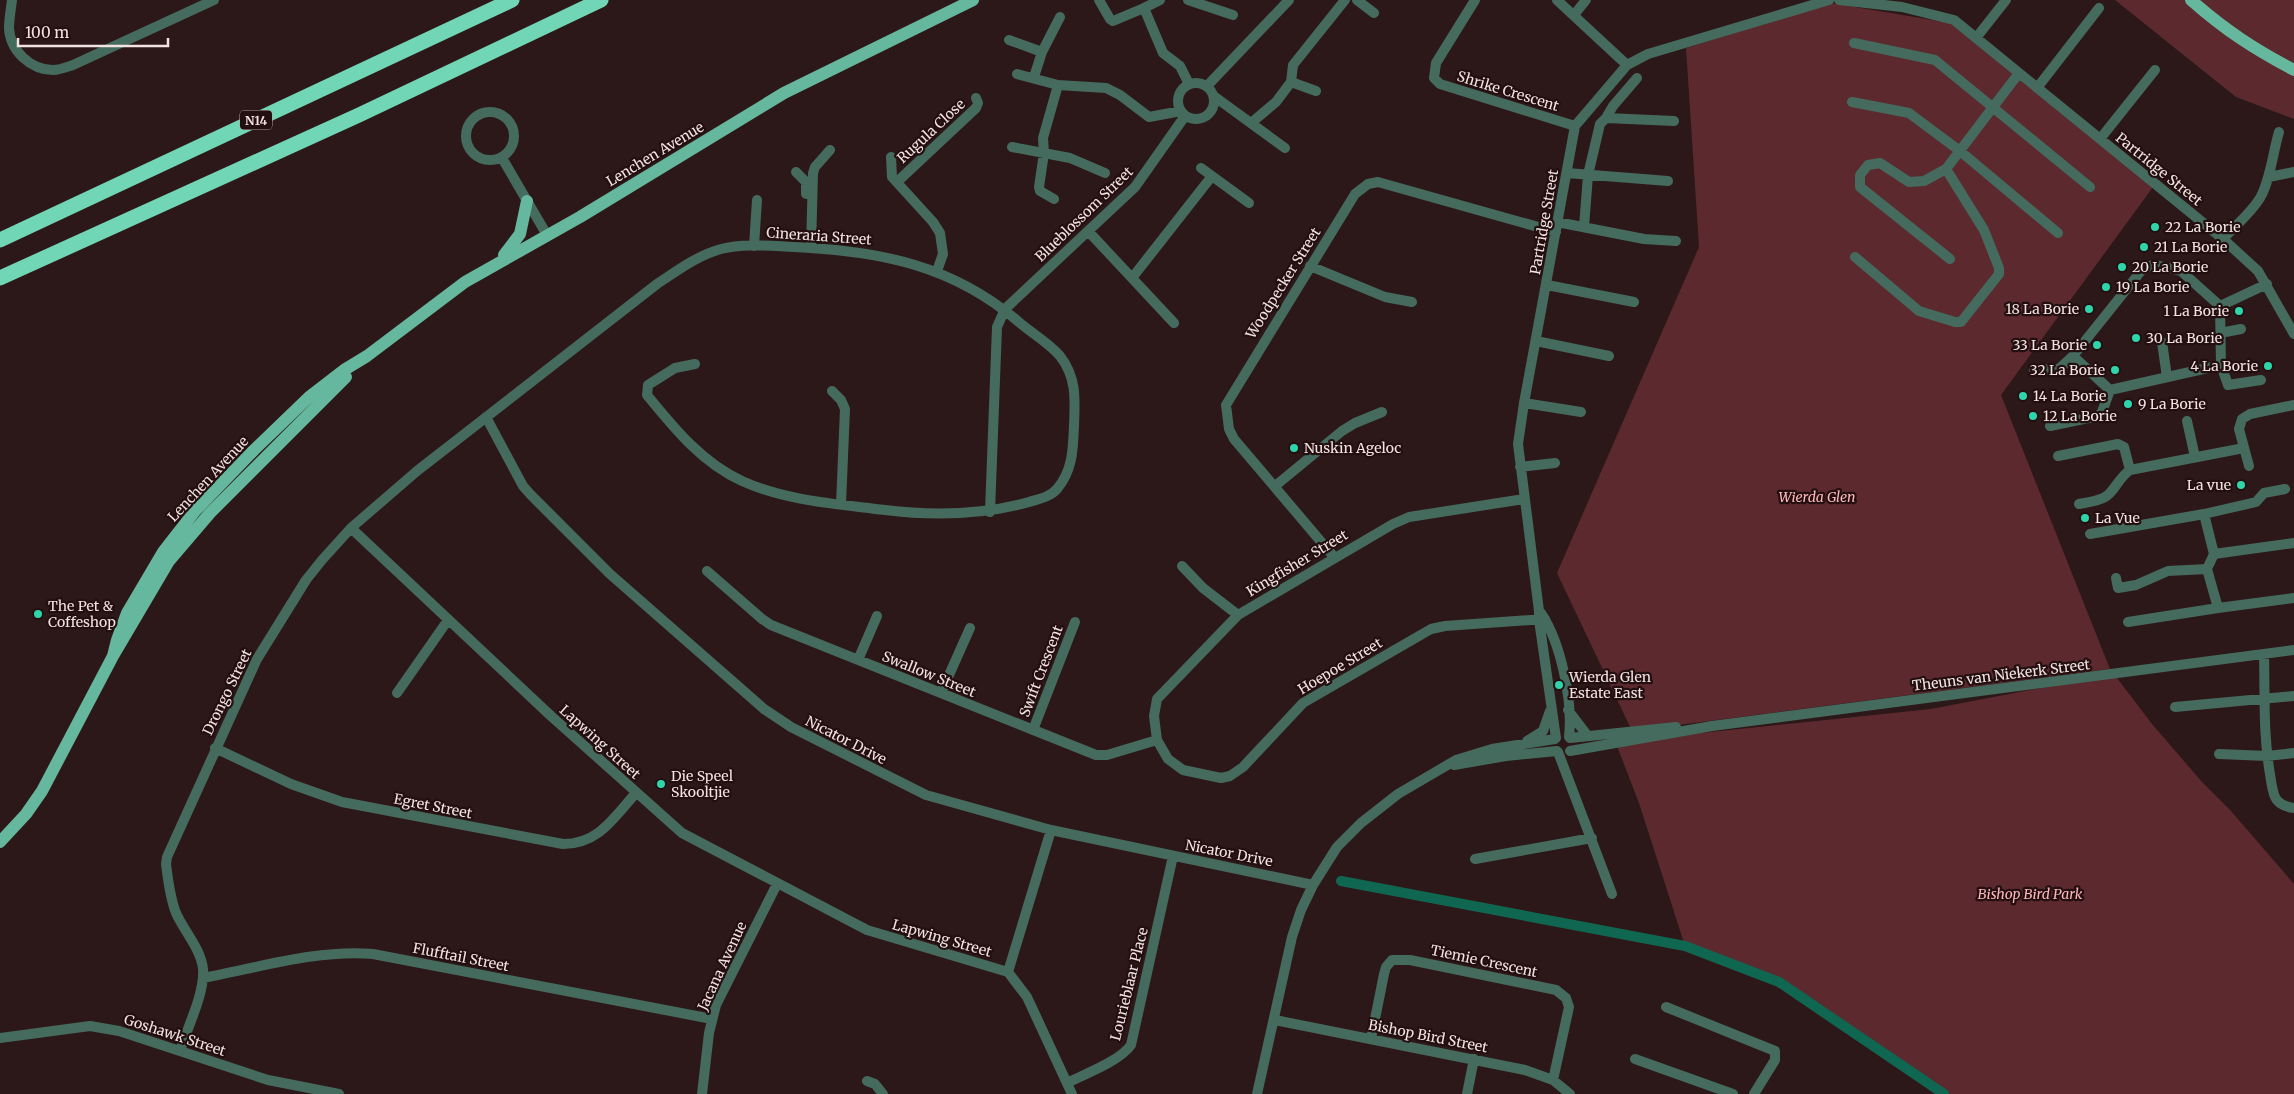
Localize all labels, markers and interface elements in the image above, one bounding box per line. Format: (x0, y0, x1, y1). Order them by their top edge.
scale bar (18, 15, 168, 47)
text: 100 m (25, 23, 69, 42)
street label: Shrike Crescent (1455, 67, 1562, 115)
street label: Rugula Close (893, 95, 969, 167)
road number: N14 (240, 110, 272, 130)
street label: Lenchen Avenue (603, 118, 707, 190)
street label: Partridge Street (2112, 129, 2206, 210)
street label: Blueblossom Street (1031, 162, 1137, 265)
street label: Partridge Street (1526, 168, 1562, 276)
place label: 22 La Borie (2165, 218, 2241, 236)
marker: 22 La Borie (2149, 221, 2161, 233)
street label: Cineraria Street (766, 223, 873, 249)
street label: Woodpecker Street (1241, 224, 1325, 343)
place label: 21 La Borie (2154, 238, 2227, 256)
marker: 21 La Borie (2138, 241, 2150, 253)
place label: 20 La Borie (2132, 258, 2208, 276)
marker: 20 La Borie (2116, 261, 2128, 273)
place label: 19 La Borie (2116, 278, 2189, 296)
marker: 19 La Borie (2100, 281, 2112, 293)
place label: 18 La Borie (2006, 300, 2079, 318)
place label: 1 La Borie (2163, 302, 2229, 320)
marker: 18 La Borie (2083, 303, 2095, 315)
marker: 1 La Borie (2233, 305, 2245, 317)
place label: 30 La Borie (2146, 329, 2222, 347)
marker: 30 La Borie (2130, 332, 2142, 344)
place label: 33 La Borie (2012, 336, 2087, 354)
marker: 33 La Borie (2091, 339, 2103, 351)
place label: 4 La Borie (2190, 357, 2258, 375)
marker: 4 La Borie (2262, 360, 2274, 372)
place label: 32 La Borie (2030, 361, 2105, 379)
marker: 32 La Borie (2109, 364, 2121, 376)
place label: 14 La Borie (2033, 387, 2106, 405)
marker: 14 La Borie (2017, 390, 2029, 402)
place label: 9 La Borie (2138, 395, 2206, 413)
marker: 9 La Borie (2122, 398, 2134, 410)
place label: 12 La Borie (2043, 407, 2117, 425)
marker: 12 La Borie (2027, 410, 2039, 422)
street label: Lenchen Avenue (164, 432, 252, 526)
place label: Nuskin Ageloc (1304, 439, 1401, 457)
marker: Nuskin Ageloc (1288, 442, 1300, 454)
place label: La vue (2187, 476, 2231, 494)
marker: La vue (2235, 479, 2247, 491)
park label: Wierda Glen (1779, 488, 1855, 506)
place label: La Vue (2095, 509, 2140, 527)
marker: La Vue (2079, 512, 2091, 524)
street label: Kingfisher Street (1243, 525, 1352, 600)
place label: The Pet & Coffeshop (48, 597, 116, 631)
marker: The Pet & Coffeshop (32, 608, 44, 620)
street label: Swift Crescent (1015, 622, 1067, 719)
street label: Hoepoe Street (1295, 634, 1386, 698)
street label: Drongo Street (198, 646, 256, 738)
street label: Swallow Street (880, 647, 979, 701)
street label: Theuns van Niekerk Street (1911, 655, 2091, 695)
place label: Wierda Glen Estate East (1568, 668, 1651, 702)
marker: Wierda Glen Estate East (1553, 679, 1565, 691)
street label: Lapwing Street (556, 701, 645, 783)
street label: Nicator Drive (802, 712, 890, 768)
place label: Die Speel Skooltjie (671, 767, 734, 801)
marker: Die Speel Skooltjie (655, 778, 667, 790)
street label: Egret Street (392, 790, 474, 823)
street label: Nicator Drive (1184, 836, 1274, 870)
park label: Bishop Bird Park (1978, 885, 2083, 903)
street label: Lapwing Street (890, 915, 994, 961)
street label: Jacana Avenue (693, 919, 750, 1014)
street label: Lourieblaar Place (1106, 926, 1152, 1042)
street label: Flufftail Street (411, 939, 511, 975)
street label: Tiemie Crescent (1429, 941, 1540, 981)
street label: Goshawk Street (122, 1010, 229, 1060)
street label: Bishop Bird Street (1367, 1016, 1490, 1057)

